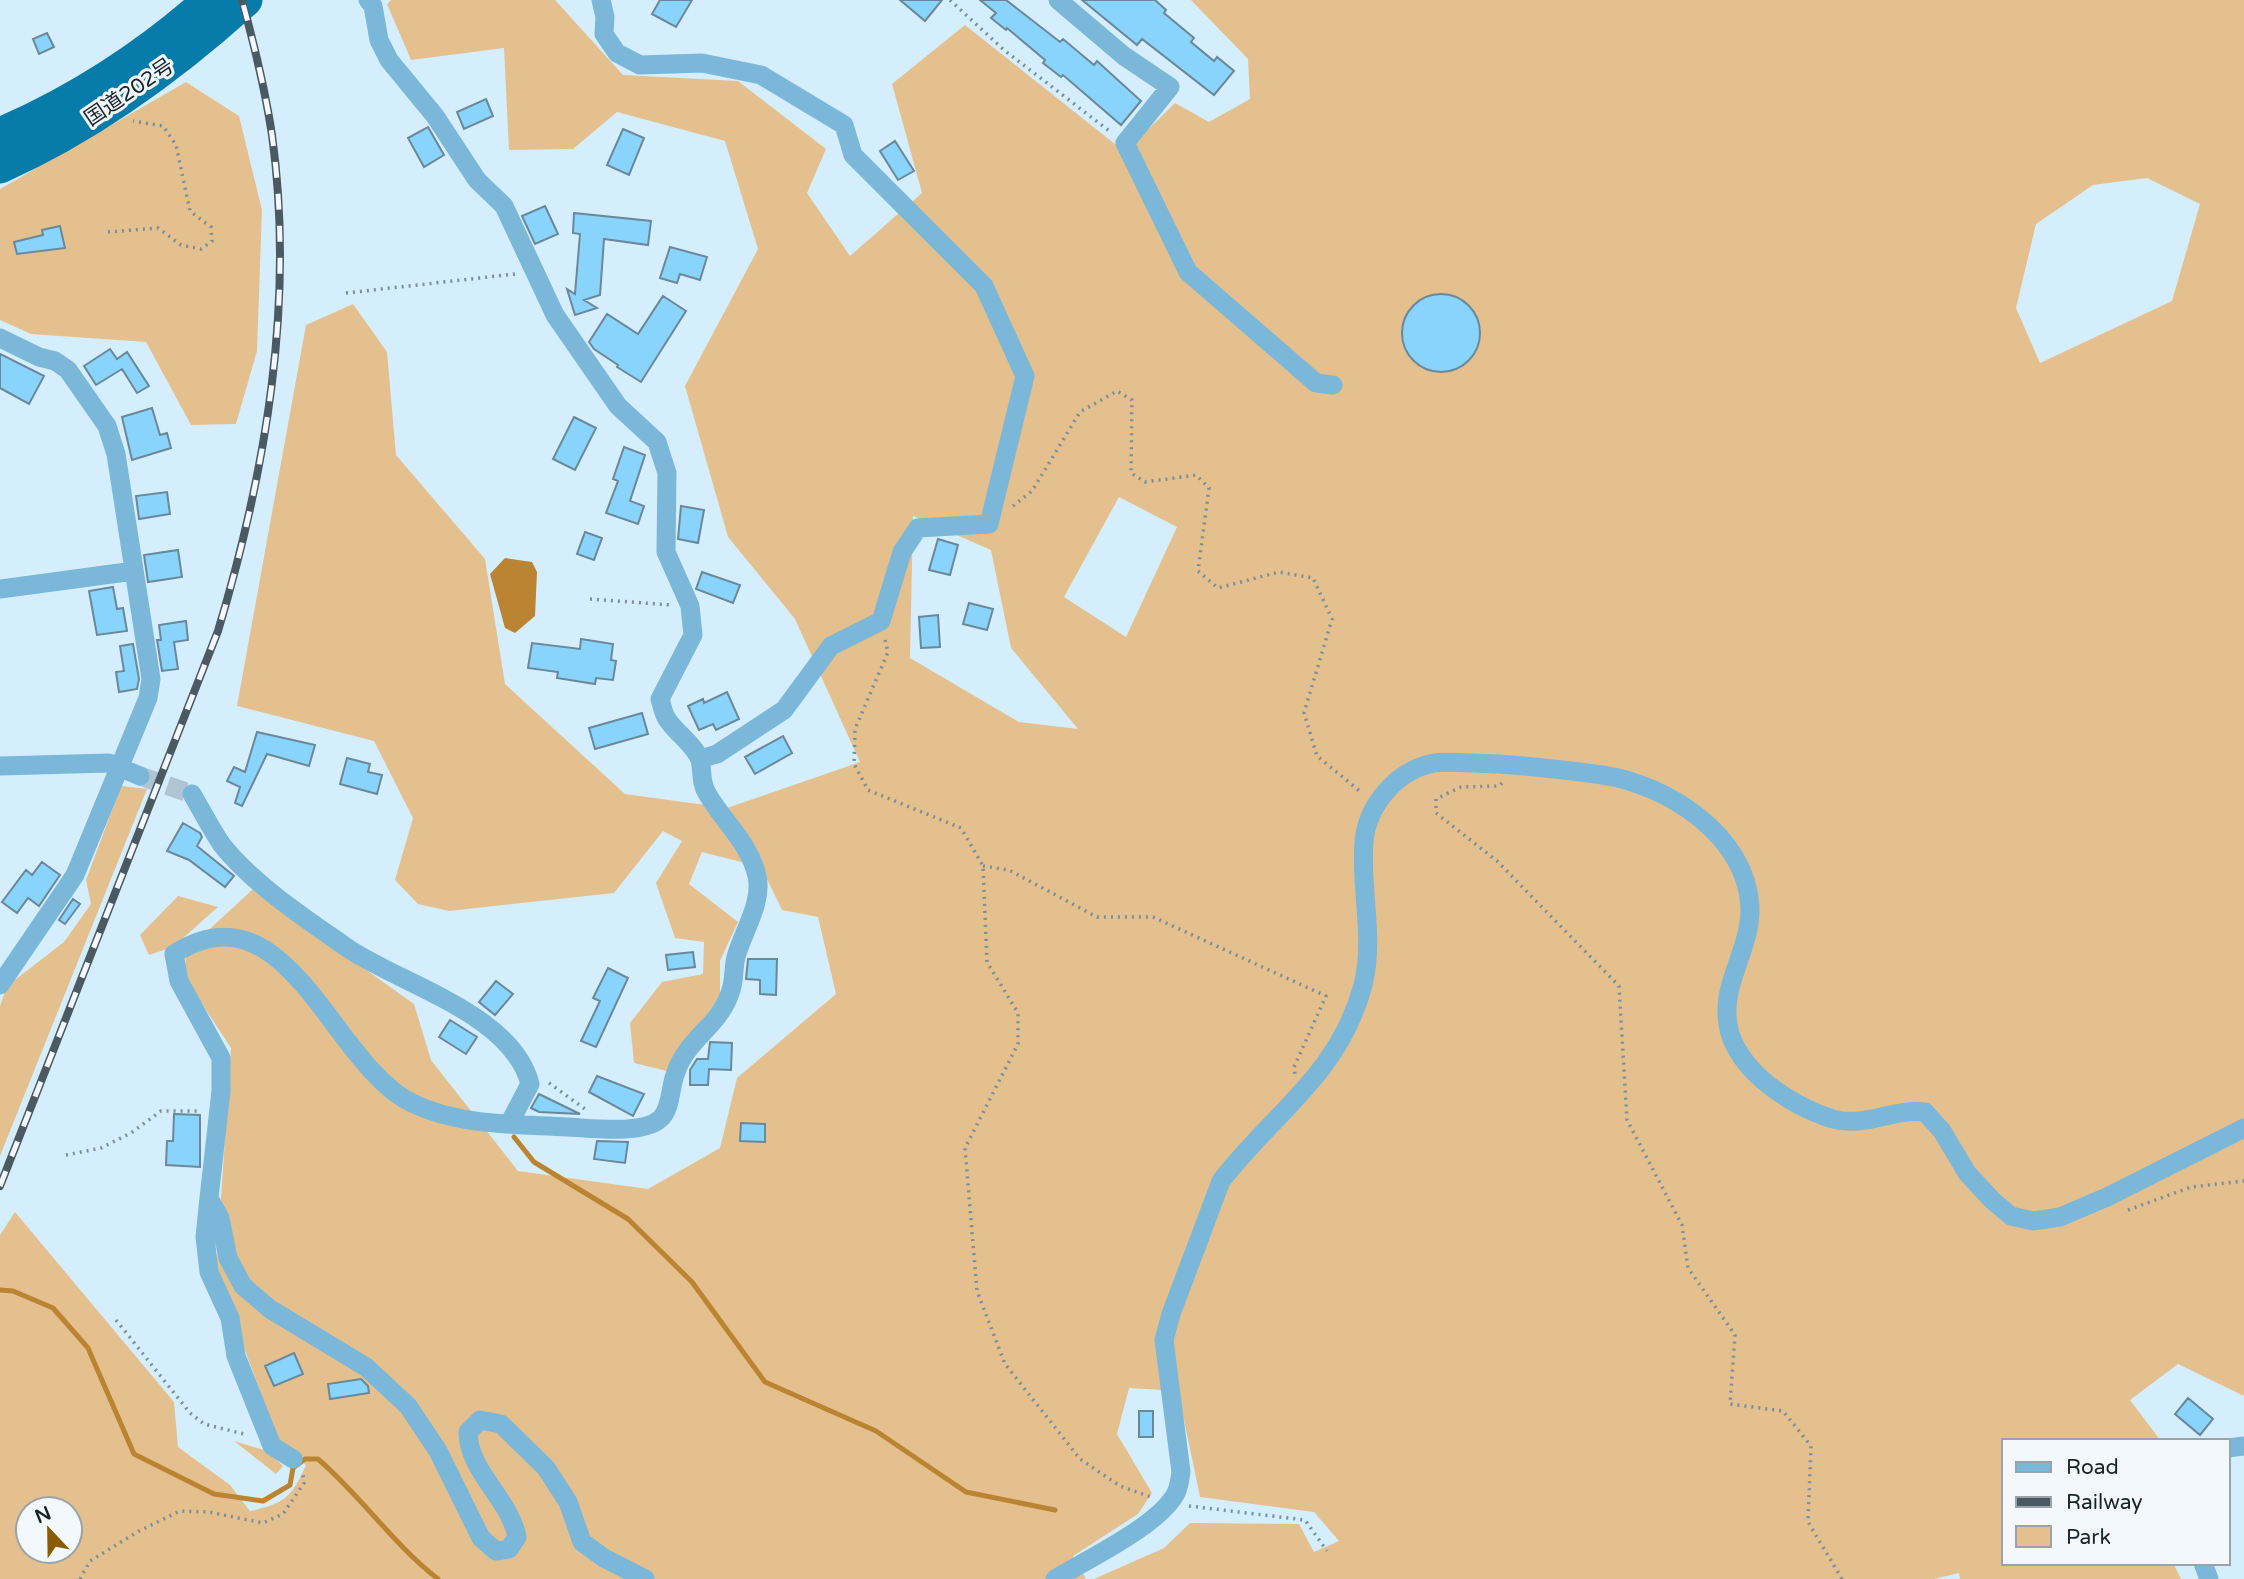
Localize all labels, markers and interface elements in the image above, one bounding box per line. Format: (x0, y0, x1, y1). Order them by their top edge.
street label: 国道202号 (80, 53, 179, 131)
legend (2002, 1439, 2230, 1565)
text: Road (2066, 1455, 2119, 1480)
text: Railway (2066, 1490, 2143, 1515)
north arrow (14, 1495, 84, 1565)
text: N (32, 1502, 54, 1528)
text: Park (2066, 1525, 2111, 1550)

